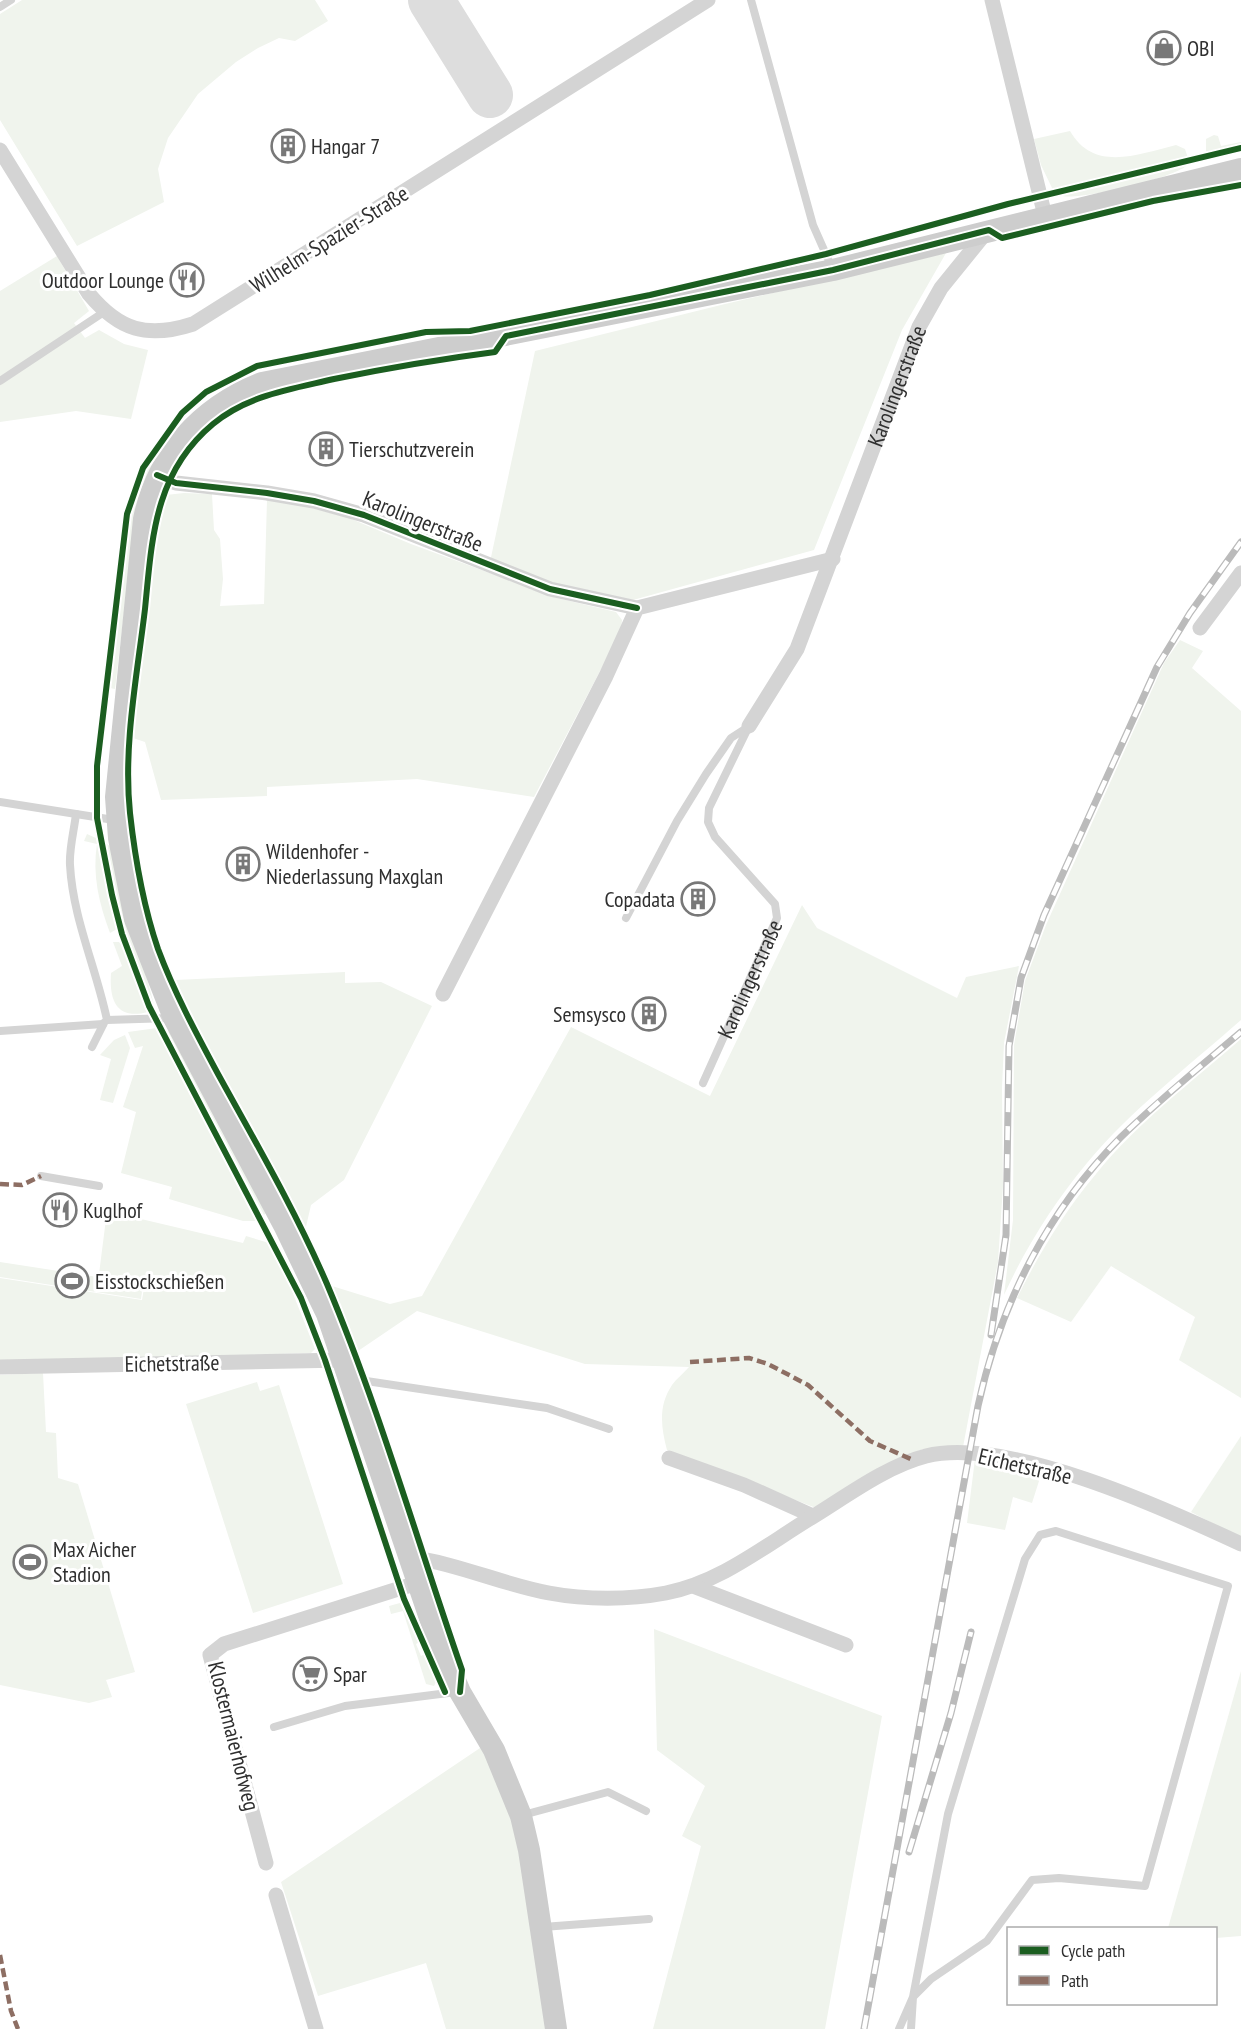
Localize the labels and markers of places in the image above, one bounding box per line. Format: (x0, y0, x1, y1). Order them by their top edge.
shop icon: OBI (1146, 30, 1182, 66)
place label: OBI (1187, 34, 1215, 62)
building icon: Hangar 7 (270, 128, 306, 164)
place label: Hangar 7 (311, 132, 380, 160)
restaurant icon: Outdoor Lounge (169, 262, 205, 298)
place label: Outdoor Lounge (42, 266, 164, 294)
building icon: Tierschutzverein (308, 431, 344, 467)
place label: Tierschutzverein (349, 435, 474, 463)
place label: Wildenhofer - Niederlassung Maxglan (266, 837, 443, 890)
building icon: Wildenhofer - Niederlassung Maxglan (225, 846, 261, 882)
building icon: Copadata (680, 881, 716, 917)
place label: Copadata (604, 885, 675, 913)
building icon: Semsysco (631, 996, 667, 1032)
place label: Semsysco (553, 1000, 626, 1028)
restaurant icon: Kuglhof (42, 1192, 78, 1228)
place label: Kuglhof (83, 1196, 144, 1224)
sports icon: Eisstockschießen (54, 1263, 90, 1299)
place label: Eisstockschießen (95, 1267, 224, 1295)
place label: Max Aicher Stadion (53, 1535, 136, 1588)
sports icon: Max Aicher Stadion (12, 1544, 48, 1580)
supermarket icon: Spar (292, 1656, 328, 1692)
place label: Spar (333, 1660, 367, 1688)

